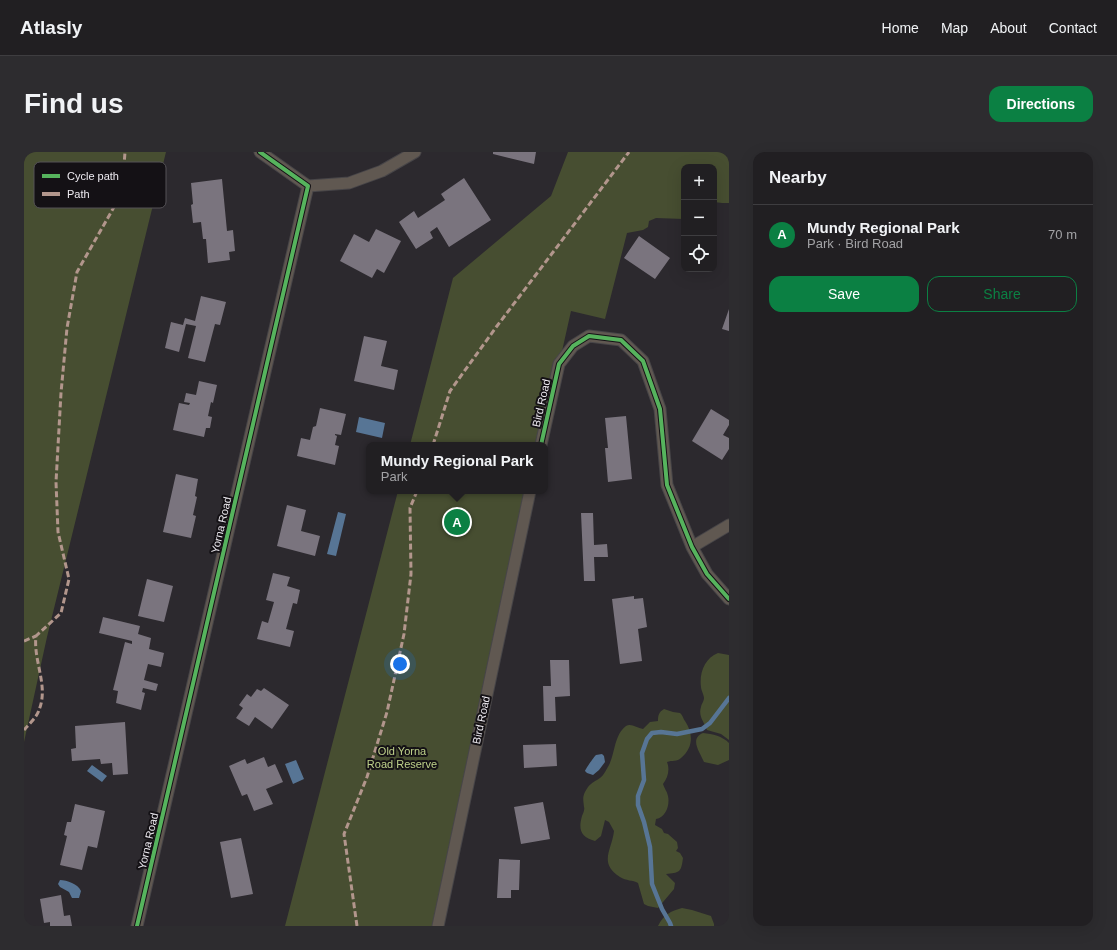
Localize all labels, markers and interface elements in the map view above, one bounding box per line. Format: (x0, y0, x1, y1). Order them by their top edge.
text: Atlasly (20, 17, 82, 38)
text: Home (882, 20, 919, 36)
text: Map (941, 20, 968, 36)
text: About (990, 20, 1027, 36)
text: Contact (1049, 20, 1097, 36)
button: Directions (989, 86, 1093, 122)
text: Find us (24, 88, 124, 119)
legend (34, 162, 166, 208)
map controls (681, 164, 717, 272)
button: + (681, 164, 717, 200)
text: Nearby (769, 168, 827, 187)
text: Cycle path (67, 170, 119, 182)
text: Path (67, 188, 90, 200)
button: − (681, 200, 717, 236)
text: Mundy Regional Park (807, 219, 960, 236)
text: A (777, 227, 787, 242)
text: 70 m (1048, 227, 1077, 242)
button: locate (681, 236, 717, 272)
text: Park · Bird Road (807, 236, 903, 251)
button: Save (769, 276, 919, 312)
button: Share (927, 276, 1077, 312)
street label: Bird Road (530, 378, 552, 428)
popup (366, 442, 548, 494)
text: Mundy Regional Park (381, 452, 533, 469)
text: Park (381, 469, 407, 484)
street label: Yorna Road (209, 496, 233, 554)
pin: A (444, 507, 470, 537)
your location (390, 654, 410, 674)
street label: Bird Road (470, 695, 492, 745)
park label: Old Yorna Road Reserve (367, 745, 437, 770)
street label: Yorna Road (136, 812, 160, 870)

